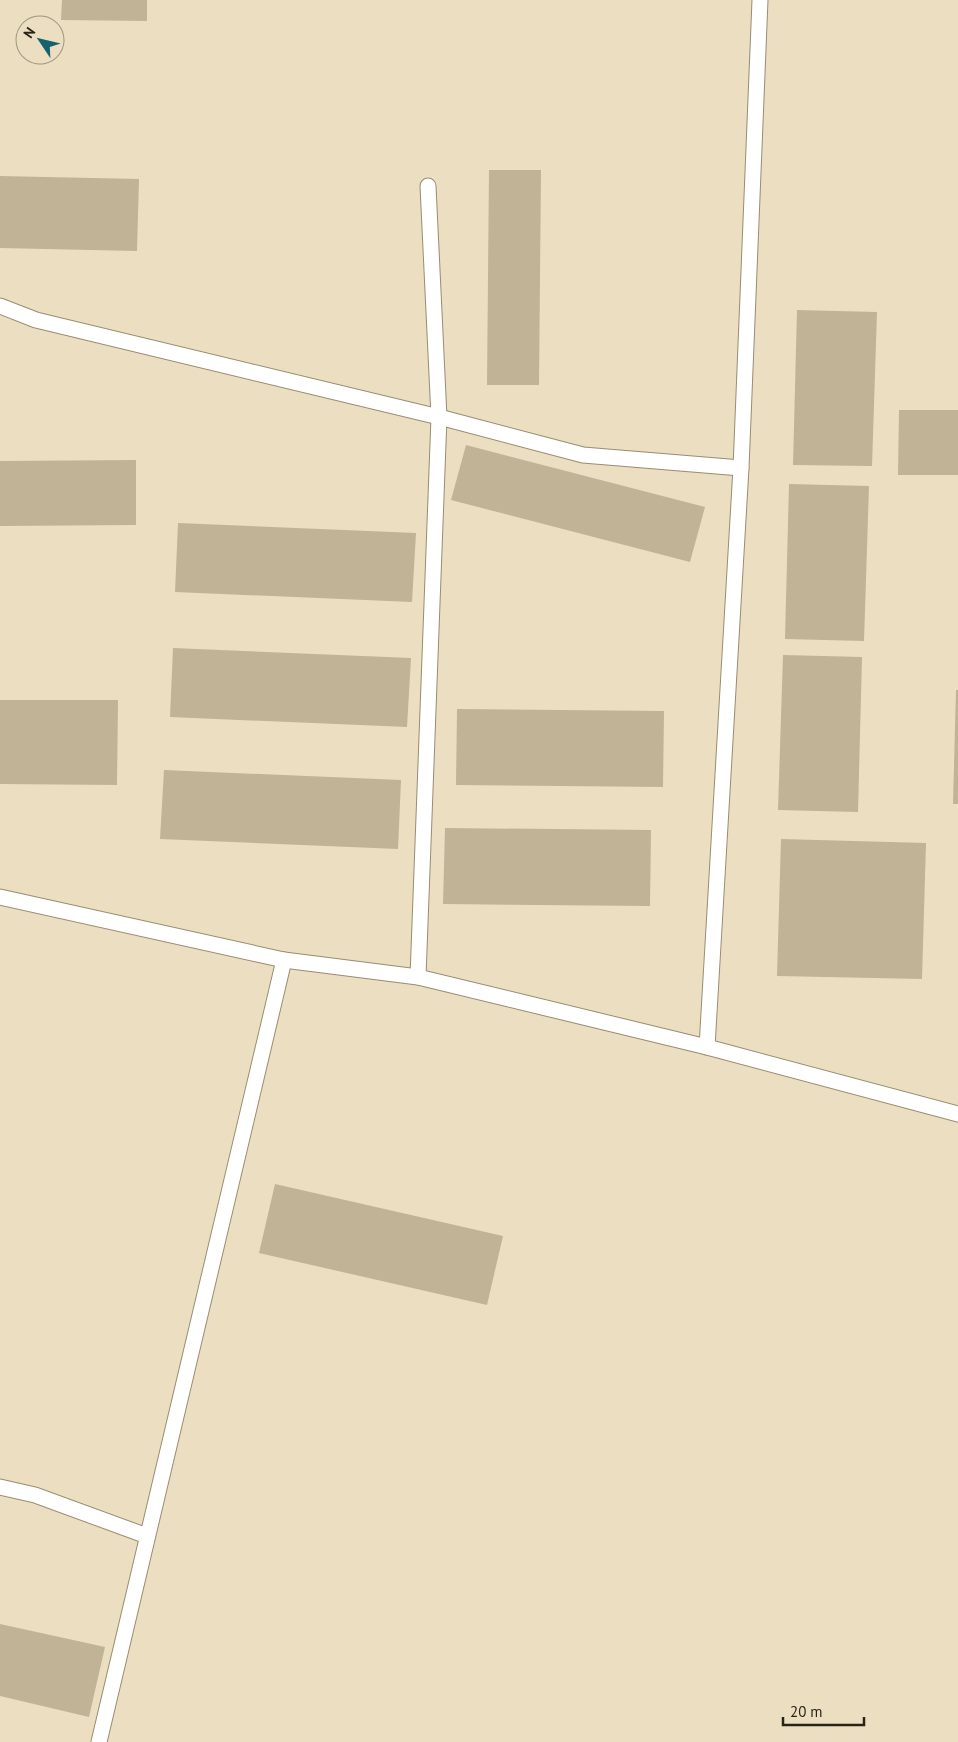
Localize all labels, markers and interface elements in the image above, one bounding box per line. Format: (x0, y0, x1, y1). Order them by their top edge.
north arrow (15, 15, 65, 65)
text: N (19, 24, 39, 41)
scale bar (783, 1694, 864, 1726)
text: 20 m (790, 1702, 823, 1721)

